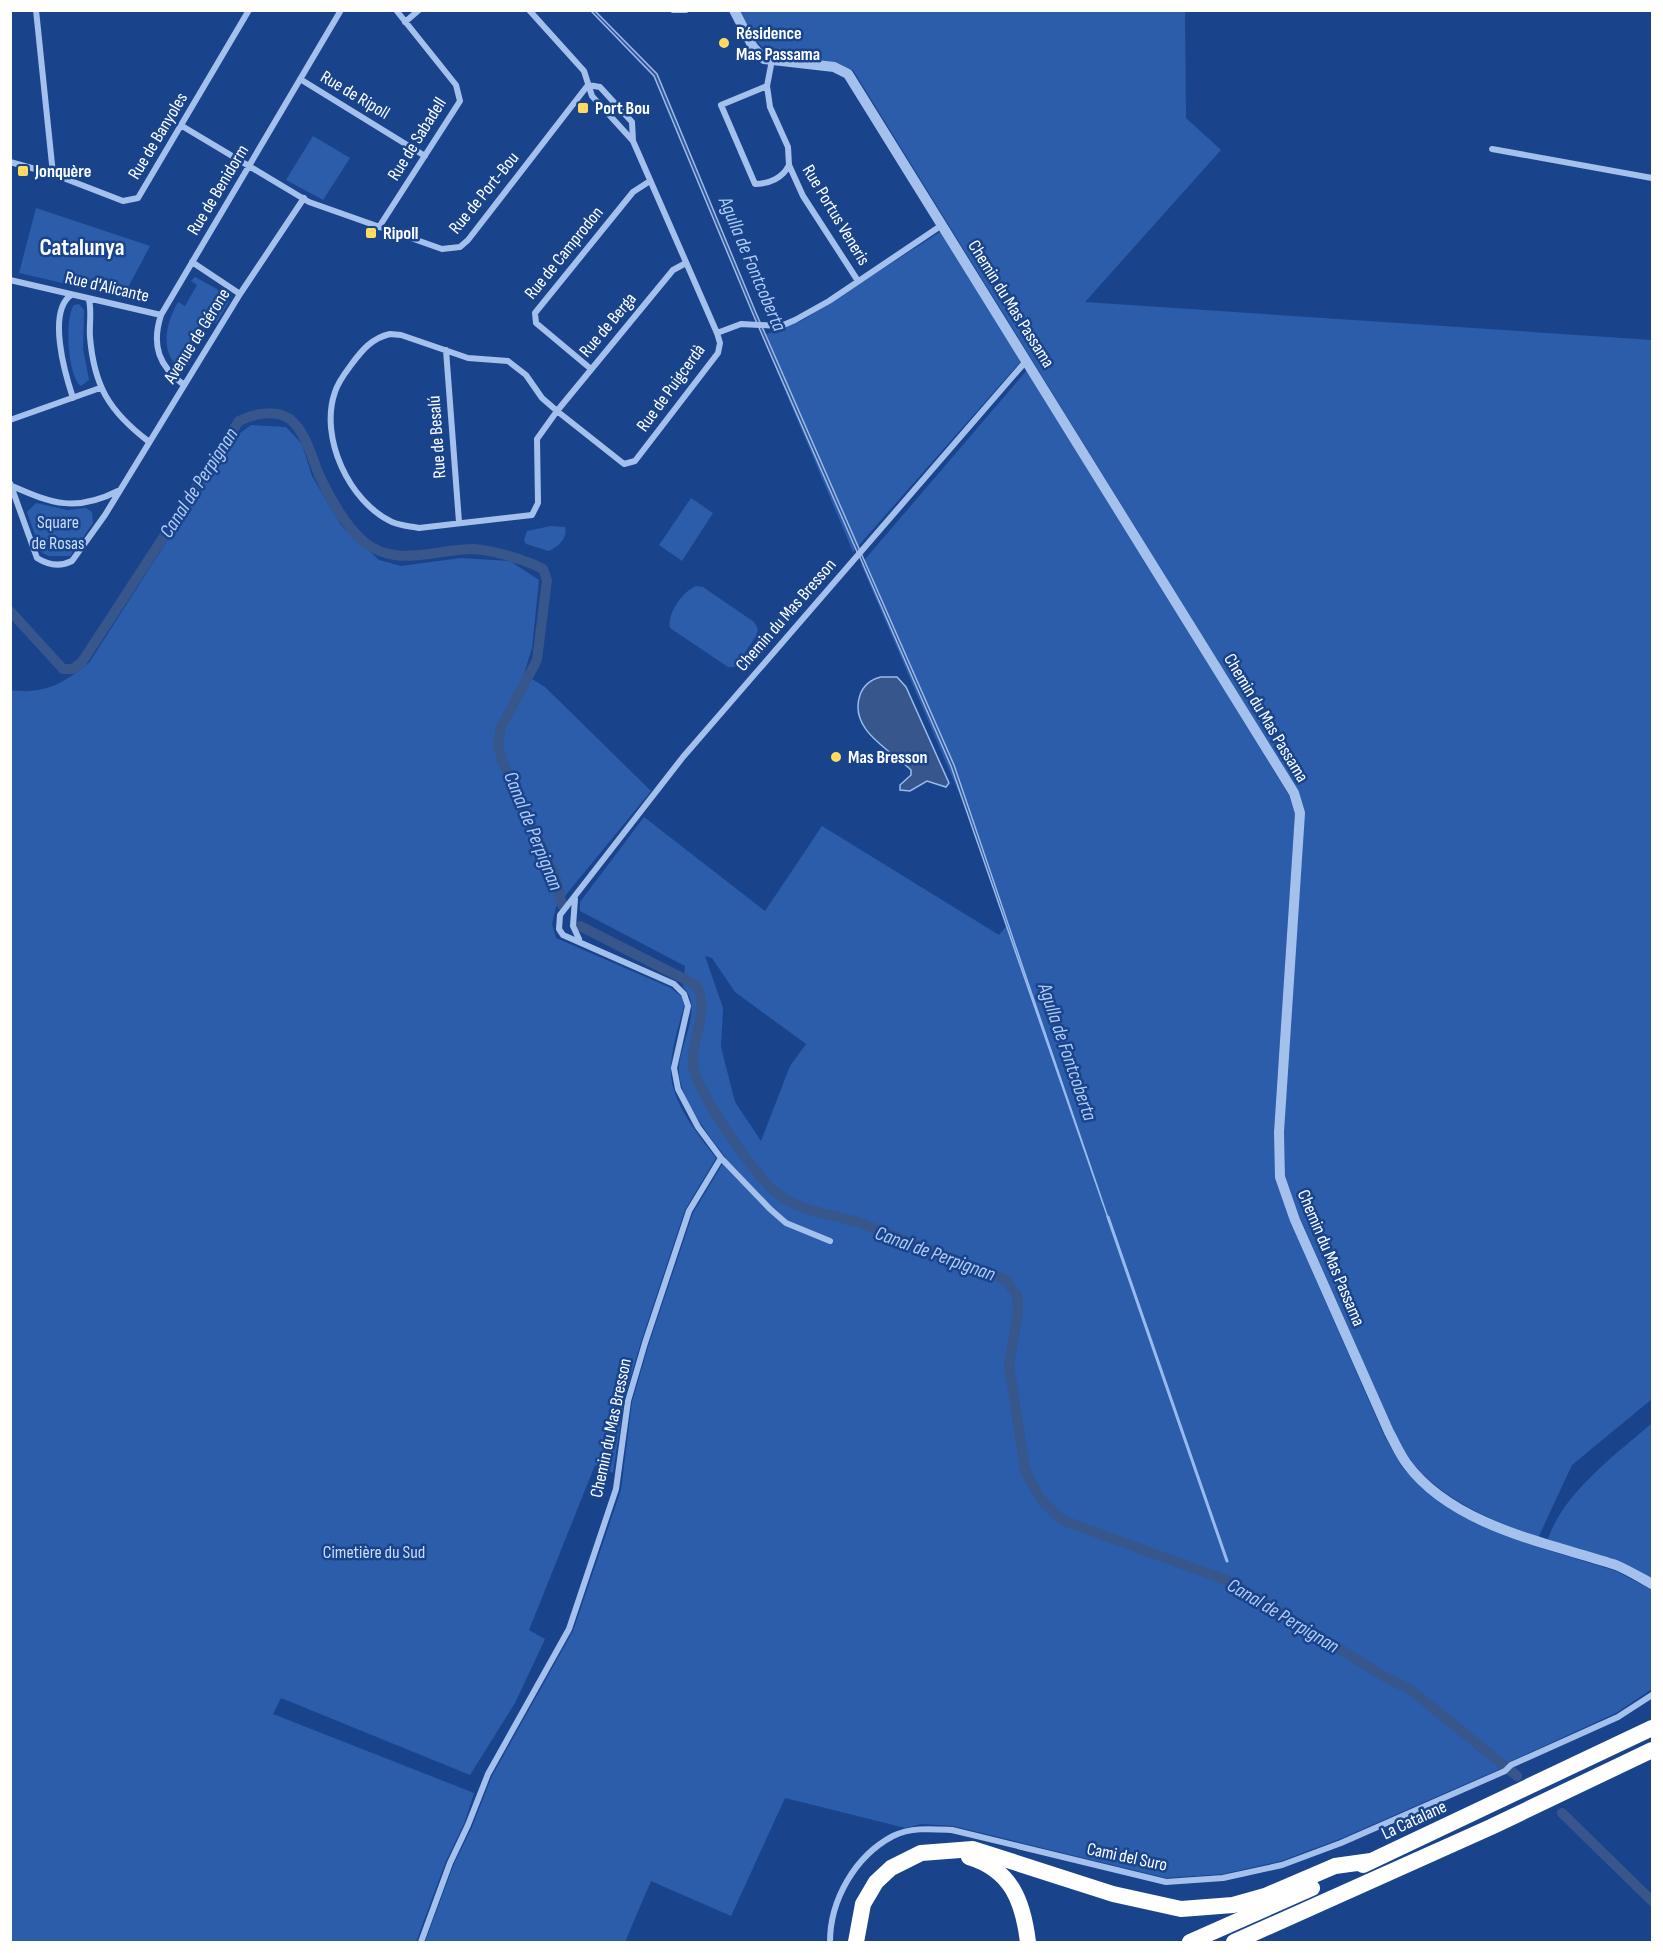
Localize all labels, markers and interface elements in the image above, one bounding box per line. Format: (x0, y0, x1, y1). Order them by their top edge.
place label: Résidence Mas Passama (736, 23, 820, 65)
marker: Résidence Mas Passama (717, 36, 731, 50)
street label: Rue de Ripoll (317, 66, 393, 124)
street label: Rue de Banyoles (124, 89, 192, 183)
street label: Rue de Sabadell (383, 94, 451, 184)
place label: Port Bou (595, 98, 650, 119)
marker: Port Bou (576, 101, 590, 115)
street label: Rue de Benidorm (183, 141, 253, 239)
street label: Rue de Port-Bou (445, 148, 523, 238)
place label: Jonquère (34, 161, 91, 182)
street label: Rue Portus Veneris (798, 161, 874, 269)
marker: Jonquère (16, 164, 30, 178)
water label: Agulla de Fontcoberta (712, 192, 791, 335)
street label: Rue de Camprodon (520, 203, 608, 303)
place label: Ripoll (383, 223, 418, 244)
marker: Ripoll (364, 226, 378, 240)
district label: Catalunya (39, 233, 125, 262)
street label: Chemin du Mas Passama (963, 236, 1059, 372)
street label: Rue d'Alicante (63, 267, 151, 307)
street label: Avenue de Gérone (159, 285, 235, 388)
street label: Rue de Berga (575, 289, 641, 361)
street label: Rue de Puigcerdà (632, 340, 710, 436)
street label: Rue de Besalú (424, 395, 450, 479)
water label: Canal de Perpignan (155, 424, 243, 542)
park label: Square de Rosas (32, 512, 84, 554)
street label: Chemin du Mas Bresson (731, 555, 841, 675)
street label: Chemin du Mas Passama (1219, 650, 1313, 786)
place label: Mas Bresson (848, 747, 928, 768)
marker: Mas Bresson (829, 750, 843, 764)
water label: Canal de Perpignan (498, 768, 568, 894)
water label: Agulla de Fontcoberta (1032, 979, 1102, 1124)
street label: Chemin du Mas Passama (1293, 1187, 1369, 1330)
water label: Canal de Perpignan (872, 1221, 998, 1287)
street label: Chemin du Mas Bresson (586, 1356, 636, 1500)
park label: Cimetière du Sud (323, 1542, 425, 1563)
water label: Canal de Perpignan (1223, 1573, 1343, 1659)
street label: La Catalane (1378, 1796, 1450, 1844)
street label: Cami del Suro (1085, 1838, 1169, 1876)

